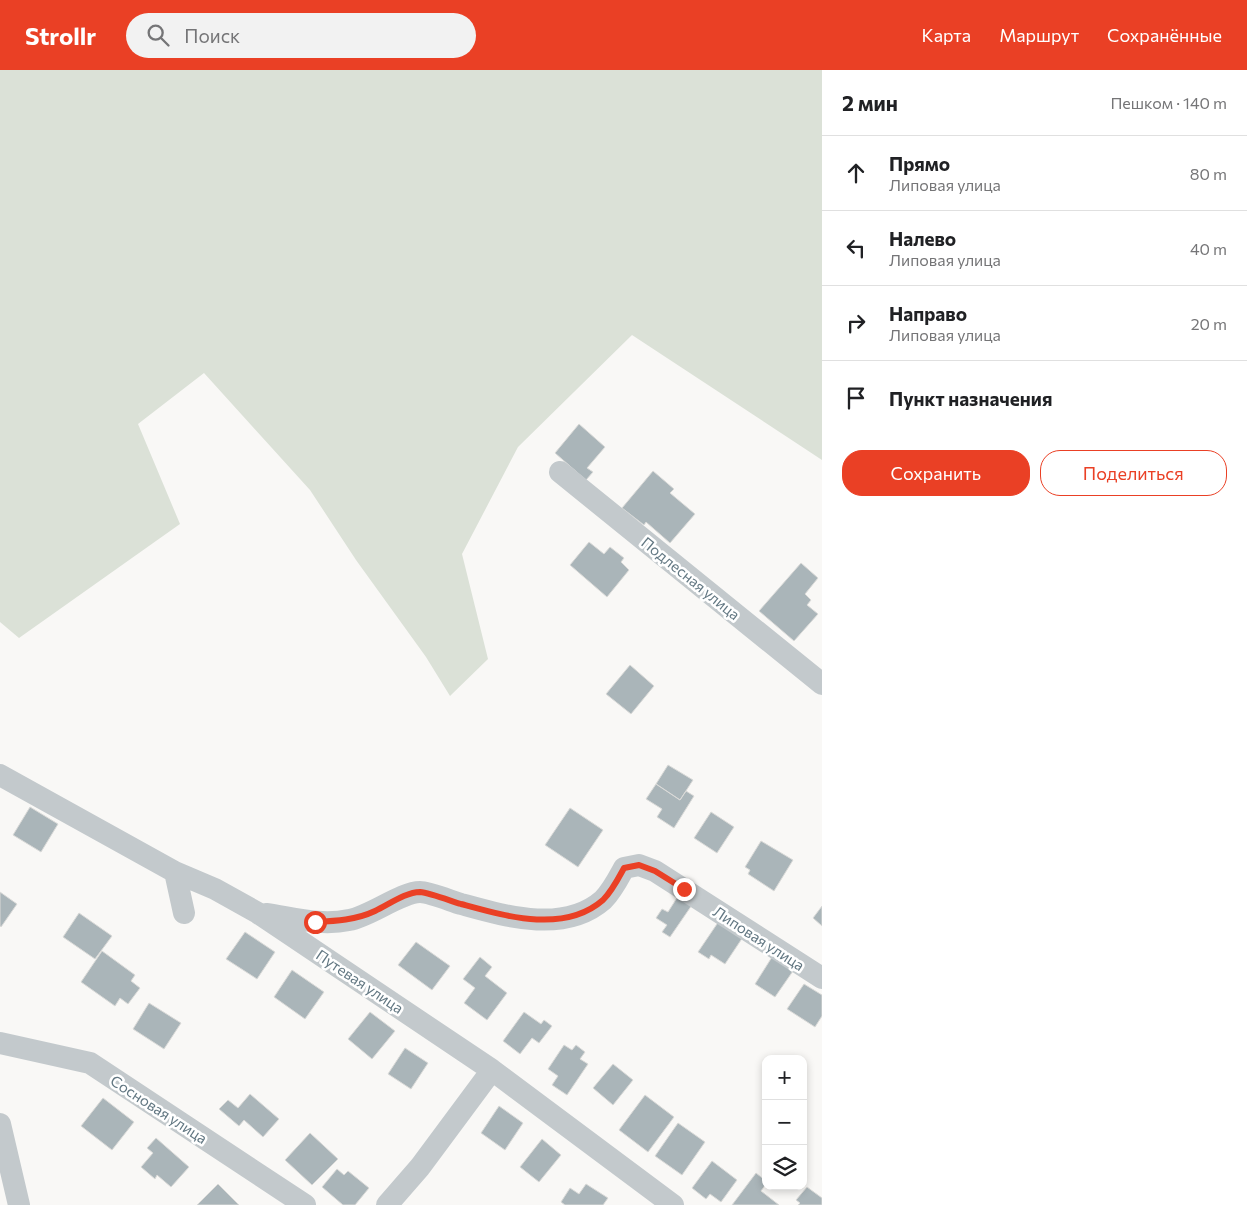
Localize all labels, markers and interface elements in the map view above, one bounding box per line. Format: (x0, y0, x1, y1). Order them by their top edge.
search box (126, 13, 476, 58)
text: Strollr (25, 21, 96, 50)
icon: search (144, 21, 172, 49)
text: Поиск (184, 24, 240, 47)
text: Карта (922, 24, 971, 46)
text: Маршрут (999, 24, 1079, 46)
text: Сохранённые (1107, 24, 1222, 46)
text: 2 мин (842, 90, 898, 115)
text: Пешком · 140 m (1110, 93, 1227, 112)
text: Прямо (889, 152, 950, 175)
icon: ahead (842, 159, 870, 187)
text: 80 m (1190, 164, 1227, 183)
text: Липовая улица (889, 175, 1001, 194)
text: Налево (889, 227, 956, 250)
icon: left (842, 234, 870, 262)
text: 40 m (1190, 239, 1227, 258)
text: Липовая улица (889, 250, 1001, 269)
text: Направо (889, 302, 967, 325)
icon: right (842, 309, 870, 337)
text: 20 m (1191, 314, 1227, 333)
text: Липовая улица (889, 325, 1001, 344)
icon: arrive (842, 384, 870, 412)
text: Пункт назначения (889, 387, 1052, 410)
button: Сохранить (842, 450, 1030, 496)
button: Поделиться (1040, 450, 1227, 496)
street label: Подлесная улица (638, 533, 744, 623)
route end (673, 878, 696, 901)
street label: Липовая улица (710, 902, 808, 974)
route start (304, 911, 327, 934)
street label: Путевая улица (313, 945, 407, 1017)
map controls (762, 1055, 807, 1190)
button: + (762, 1055, 807, 1100)
street label: Сосновая улица (107, 1071, 211, 1147)
button: − (762, 1100, 807, 1145)
button: layers (762, 1145, 807, 1190)

